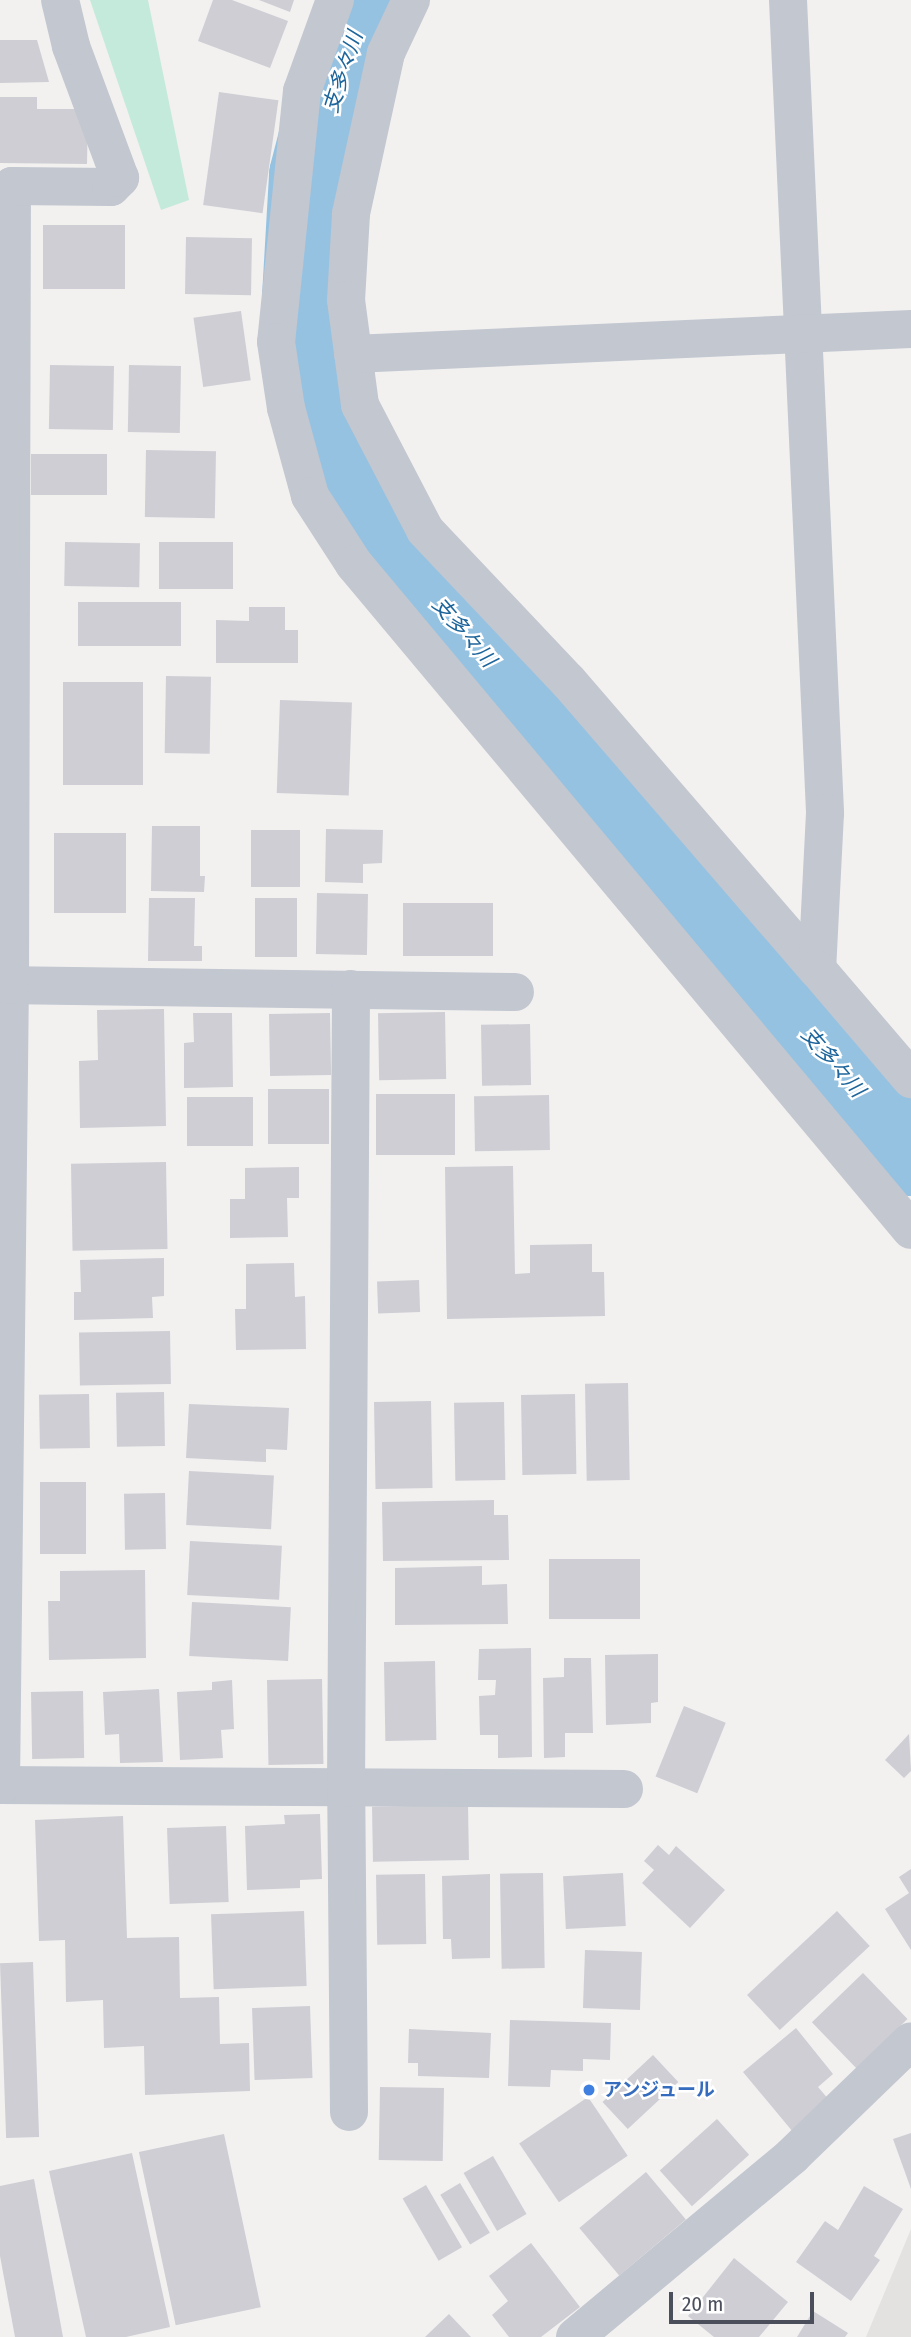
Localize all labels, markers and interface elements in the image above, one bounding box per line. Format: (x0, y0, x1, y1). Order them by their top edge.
water label: 支多々川 (318, 28, 368, 116)
water label: 支多々川 (427, 592, 501, 672)
water label: 支多々川 (796, 1022, 870, 1102)
place label: アンジュール (603, 2079, 717, 2101)
marker: アンジュール (581, 2082, 597, 2098)
scale bar (673, 2278, 818, 2322)
text: 20 m (682, 2291, 723, 2317)

